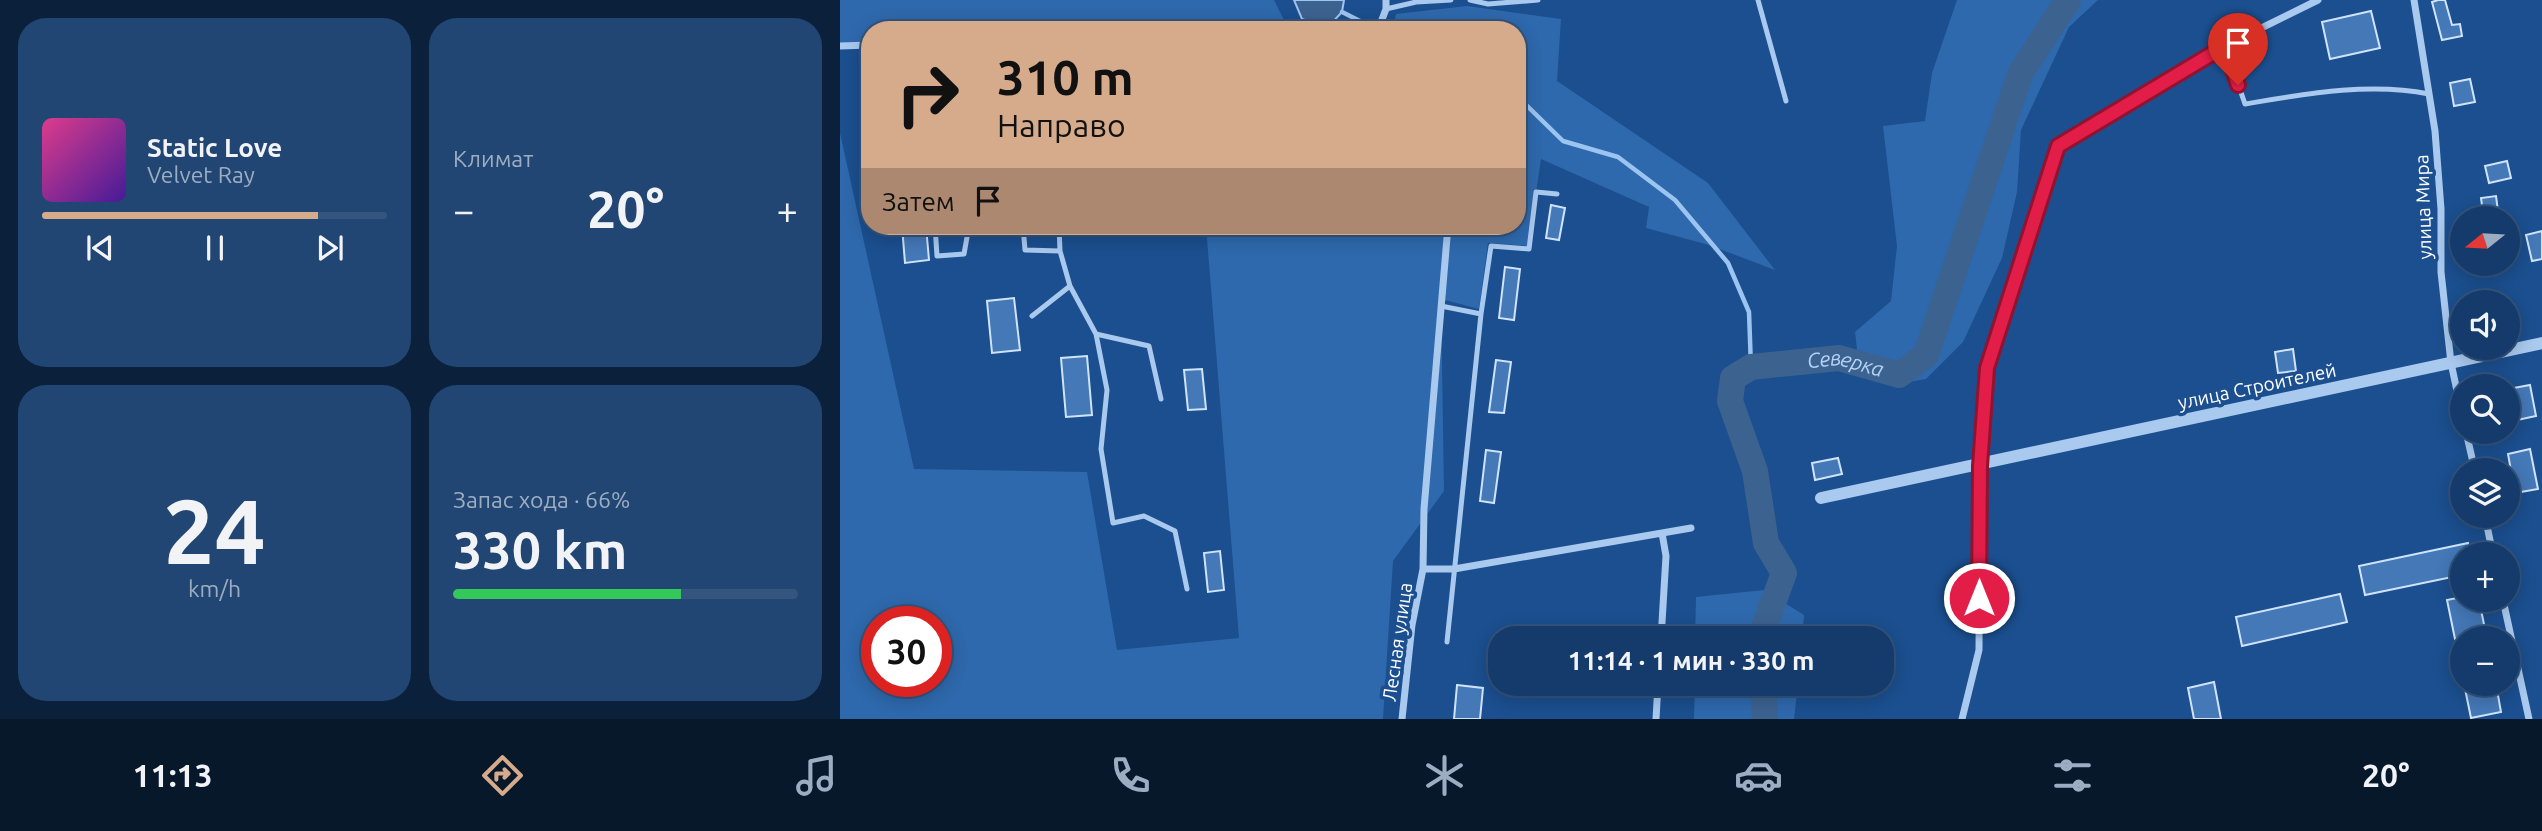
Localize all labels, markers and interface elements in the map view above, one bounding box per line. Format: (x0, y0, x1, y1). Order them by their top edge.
pin (2208, 13, 2268, 85)
icon: arrive (2219, 24, 2257, 62)
icon: right (882, 49, 973, 140)
text: 310 m (997, 49, 1134, 104)
text: Направо (997, 107, 1126, 143)
text: Static Love (147, 133, 282, 162)
text: Климат (453, 146, 533, 171)
street label: улица Мира (2410, 154, 2436, 260)
text: Velvet Ray (147, 162, 255, 187)
text: 20° (587, 180, 664, 238)
icon: arrive (969, 182, 1007, 220)
text: Затем (882, 187, 955, 216)
text: − (453, 189, 474, 231)
text: + (777, 189, 798, 231)
north arrow (2450, 206, 2520, 276)
map controls (2450, 206, 2520, 696)
icon: previous (81, 229, 119, 267)
icon: pause (196, 229, 234, 267)
icon: next (311, 229, 349, 267)
button: sound (2450, 290, 2520, 360)
water label: Северка (1806, 345, 1887, 381)
street label: улица Строителей (2176, 358, 2338, 414)
button: search (2450, 374, 2520, 444)
button: layers (2450, 458, 2520, 528)
text: 24 (163, 479, 266, 581)
text: Запас хода · 66% (453, 487, 630, 512)
text: 330 km (453, 521, 627, 579)
button: + (2450, 542, 2520, 612)
position arrow (1942, 561, 2016, 635)
text: km/h (188, 576, 241, 601)
street label: Лесная улица (1378, 581, 1416, 703)
speed limit sign: 30 (861, 606, 952, 697)
button: − (2450, 626, 2520, 696)
text: 11:14 · 1 мин · 330 m (1568, 646, 1814, 675)
icon: directions (478, 751, 527, 800)
icon: music (792, 751, 841, 800)
icon: phone (1106, 751, 1155, 800)
icon: climate (1420, 751, 1469, 800)
icon: car (1734, 751, 1783, 800)
icon: filters (2048, 751, 2097, 800)
text: 11:13 (133, 757, 213, 793)
text: 20° (2362, 757, 2409, 793)

